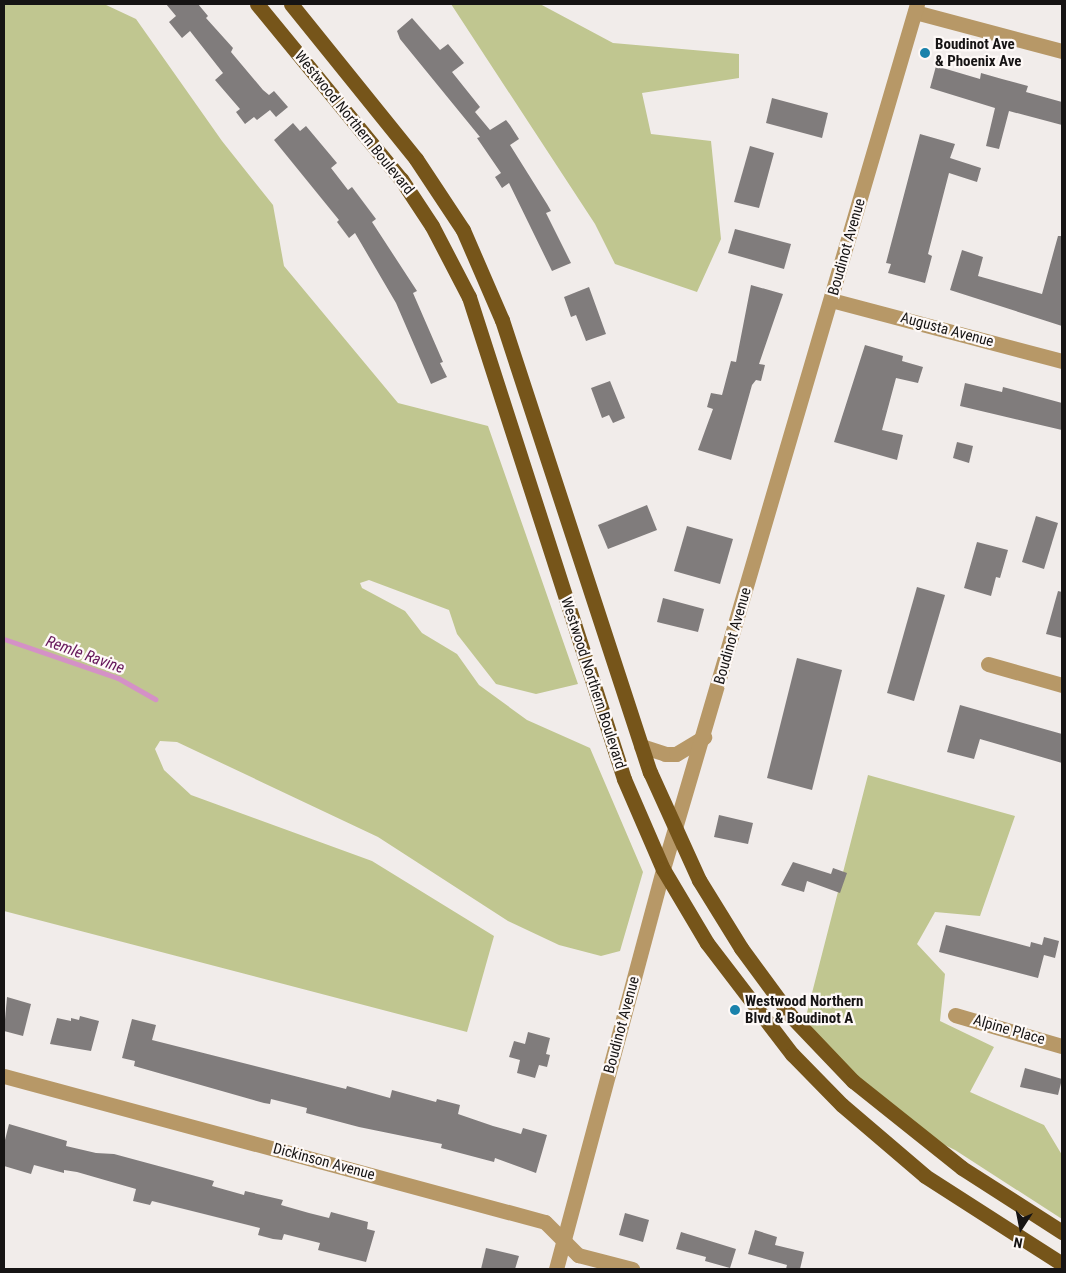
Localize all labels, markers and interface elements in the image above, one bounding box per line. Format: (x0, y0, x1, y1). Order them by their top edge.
place label: Boudinot Ave & Phoenix Ave (935, 35, 1021, 70)
marker: Boudinot Ave & Phoenix Ave (919, 47, 931, 59)
street label: Westwood Northern Boulevard (290, 48, 418, 198)
street label: Boudinot Avenue (825, 197, 869, 297)
street label: Augusta Avenue (899, 309, 995, 351)
street label: Boudinot Avenue (711, 586, 755, 686)
street label: Westwood Northern Boulevard (557, 595, 629, 771)
water label: Remle Ravine (43, 632, 127, 678)
street label: Boudinot Avenue (600, 975, 644, 1075)
place label: Westwood Northern Blvd & Boudinot A (745, 992, 863, 1027)
marker: Westwood Northern Blvd & Boudinot A (729, 1004, 741, 1016)
street label: Alpine Place (971, 1011, 1047, 1049)
street label: Dickinson Avenue (271, 1140, 377, 1184)
north arrow (996, 1203, 1046, 1253)
text: N (1012, 1234, 1024, 1251)

